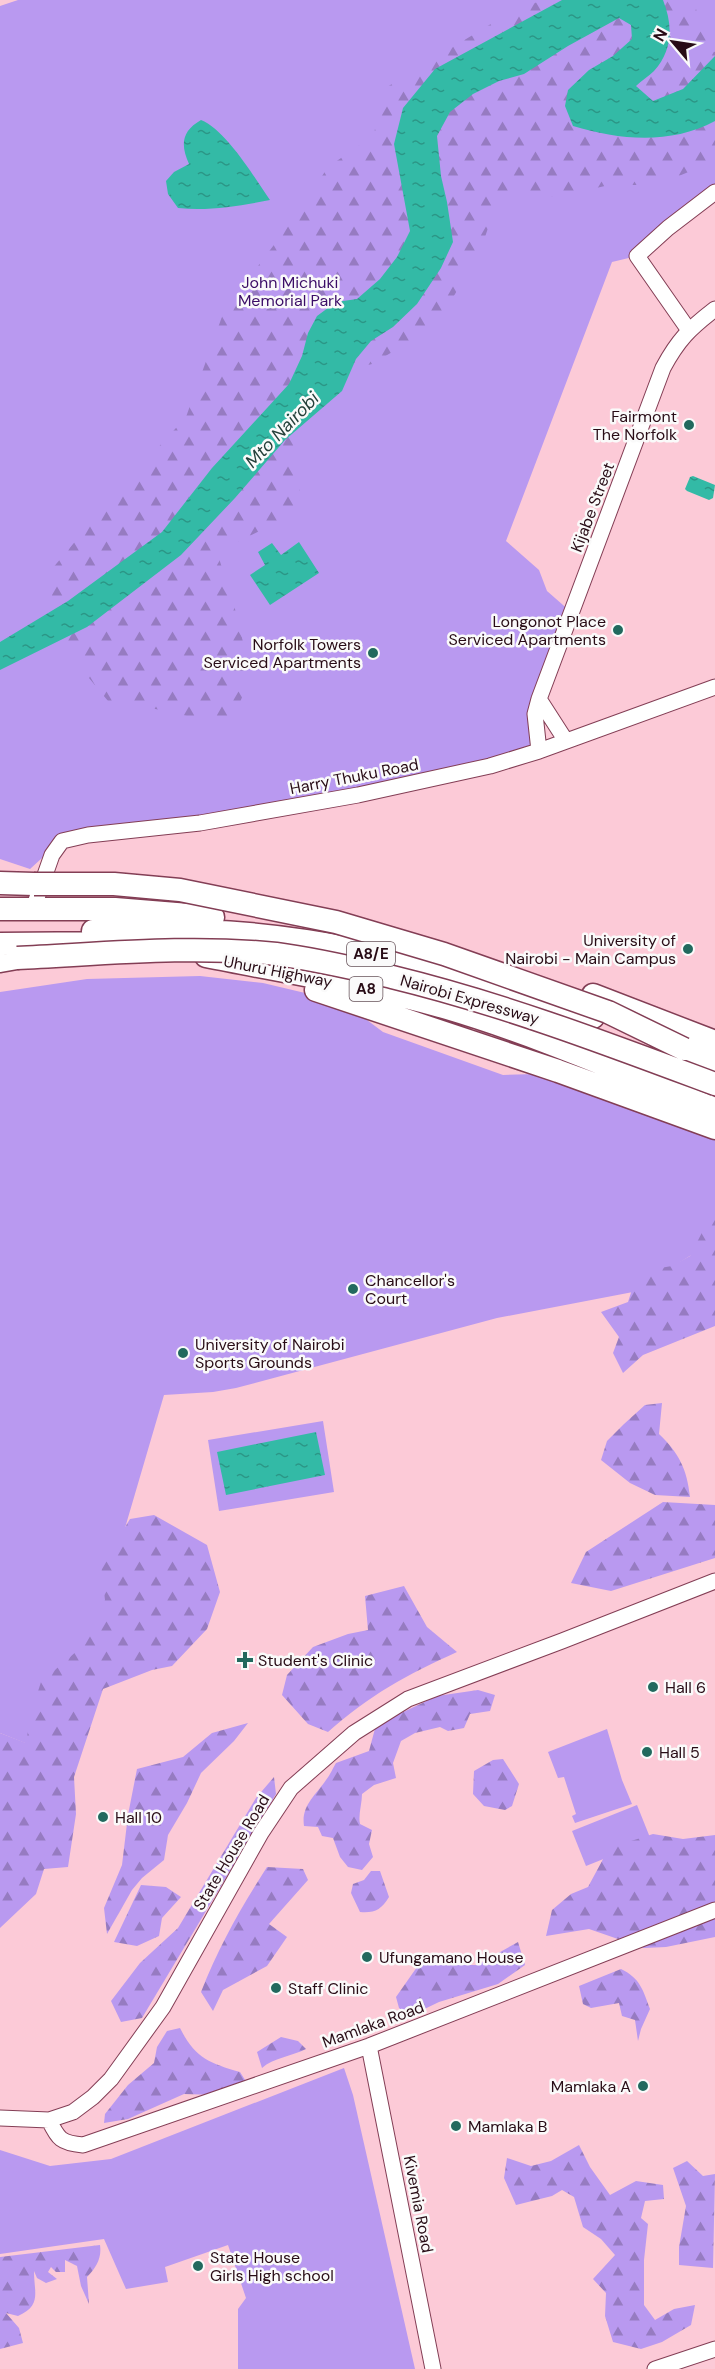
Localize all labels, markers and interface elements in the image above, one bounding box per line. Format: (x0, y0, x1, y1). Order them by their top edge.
north arrow (643, 12, 703, 72)
text: N (648, 25, 672, 45)
park label: John Michuki Memorial Park (238, 272, 342, 311)
water label: Mto Nairobi (240, 386, 325, 473)
place label: Fairmont The Norfolk (593, 406, 677, 445)
marker: Fairmont The Norfolk (682, 418, 696, 432)
street label: Kijabe Street (566, 459, 619, 555)
place label: Longonot Place Serviced Apartments (449, 611, 606, 650)
marker: Longonot Place Serviced Apartments (611, 623, 625, 637)
place label: Norfolk Towers Serviced Apartments (204, 634, 361, 673)
marker: Norfolk Towers Serviced Apartments (366, 646, 380, 660)
street label: Harry Thuku Road (288, 754, 420, 799)
place label: University of Nairobi - Main Campus (505, 930, 676, 969)
road number: A8/E (347, 942, 395, 966)
marker: University of Nairobi - Main Campus (681, 942, 695, 956)
street label: Uhuru Highway (222, 951, 334, 992)
street label: Nairobi Expressway (398, 970, 542, 1029)
road number: A8 (350, 977, 382, 1001)
place label: Chancellor's Court (365, 1270, 455, 1309)
marker: Chancellor's Court (346, 1282, 360, 1296)
place label: University of Nairobi Sports Grounds (195, 1334, 345, 1373)
marker: University of Nairobi Sports Grounds (176, 1346, 190, 1360)
place label: Student's Clinic (258, 1650, 373, 1671)
marker: Student's Clinic (236, 1651, 254, 1669)
place label: Hall 6 (665, 1677, 706, 1698)
marker: Hall 6 (646, 1680, 660, 1694)
place label: Hall 5 (659, 1742, 700, 1763)
marker: Hall 5 (640, 1745, 654, 1759)
street label: State House Road (189, 1790, 274, 1914)
place label: Hall 10 (115, 1807, 162, 1828)
marker: Hall 10 (96, 1810, 110, 1824)
place label: Ufungamano House (379, 1947, 523, 1968)
marker: Ufungamano House (360, 1950, 374, 1964)
place label: Staff Clinic (288, 1978, 368, 1999)
marker: Staff Clinic (269, 1981, 283, 1995)
street label: Mamlaka Road (319, 1996, 427, 2053)
place label: Mamlaka A (551, 2076, 631, 2097)
marker: Mamlaka A (636, 2079, 650, 2093)
place label: Mamlaka B (468, 2116, 547, 2137)
marker: Mamlaka B (449, 2119, 463, 2133)
street label: Kivemia Road (399, 2154, 438, 2254)
place label: State House Girls High school (210, 2247, 334, 2286)
marker: State House Girls High school (191, 2259, 205, 2273)

